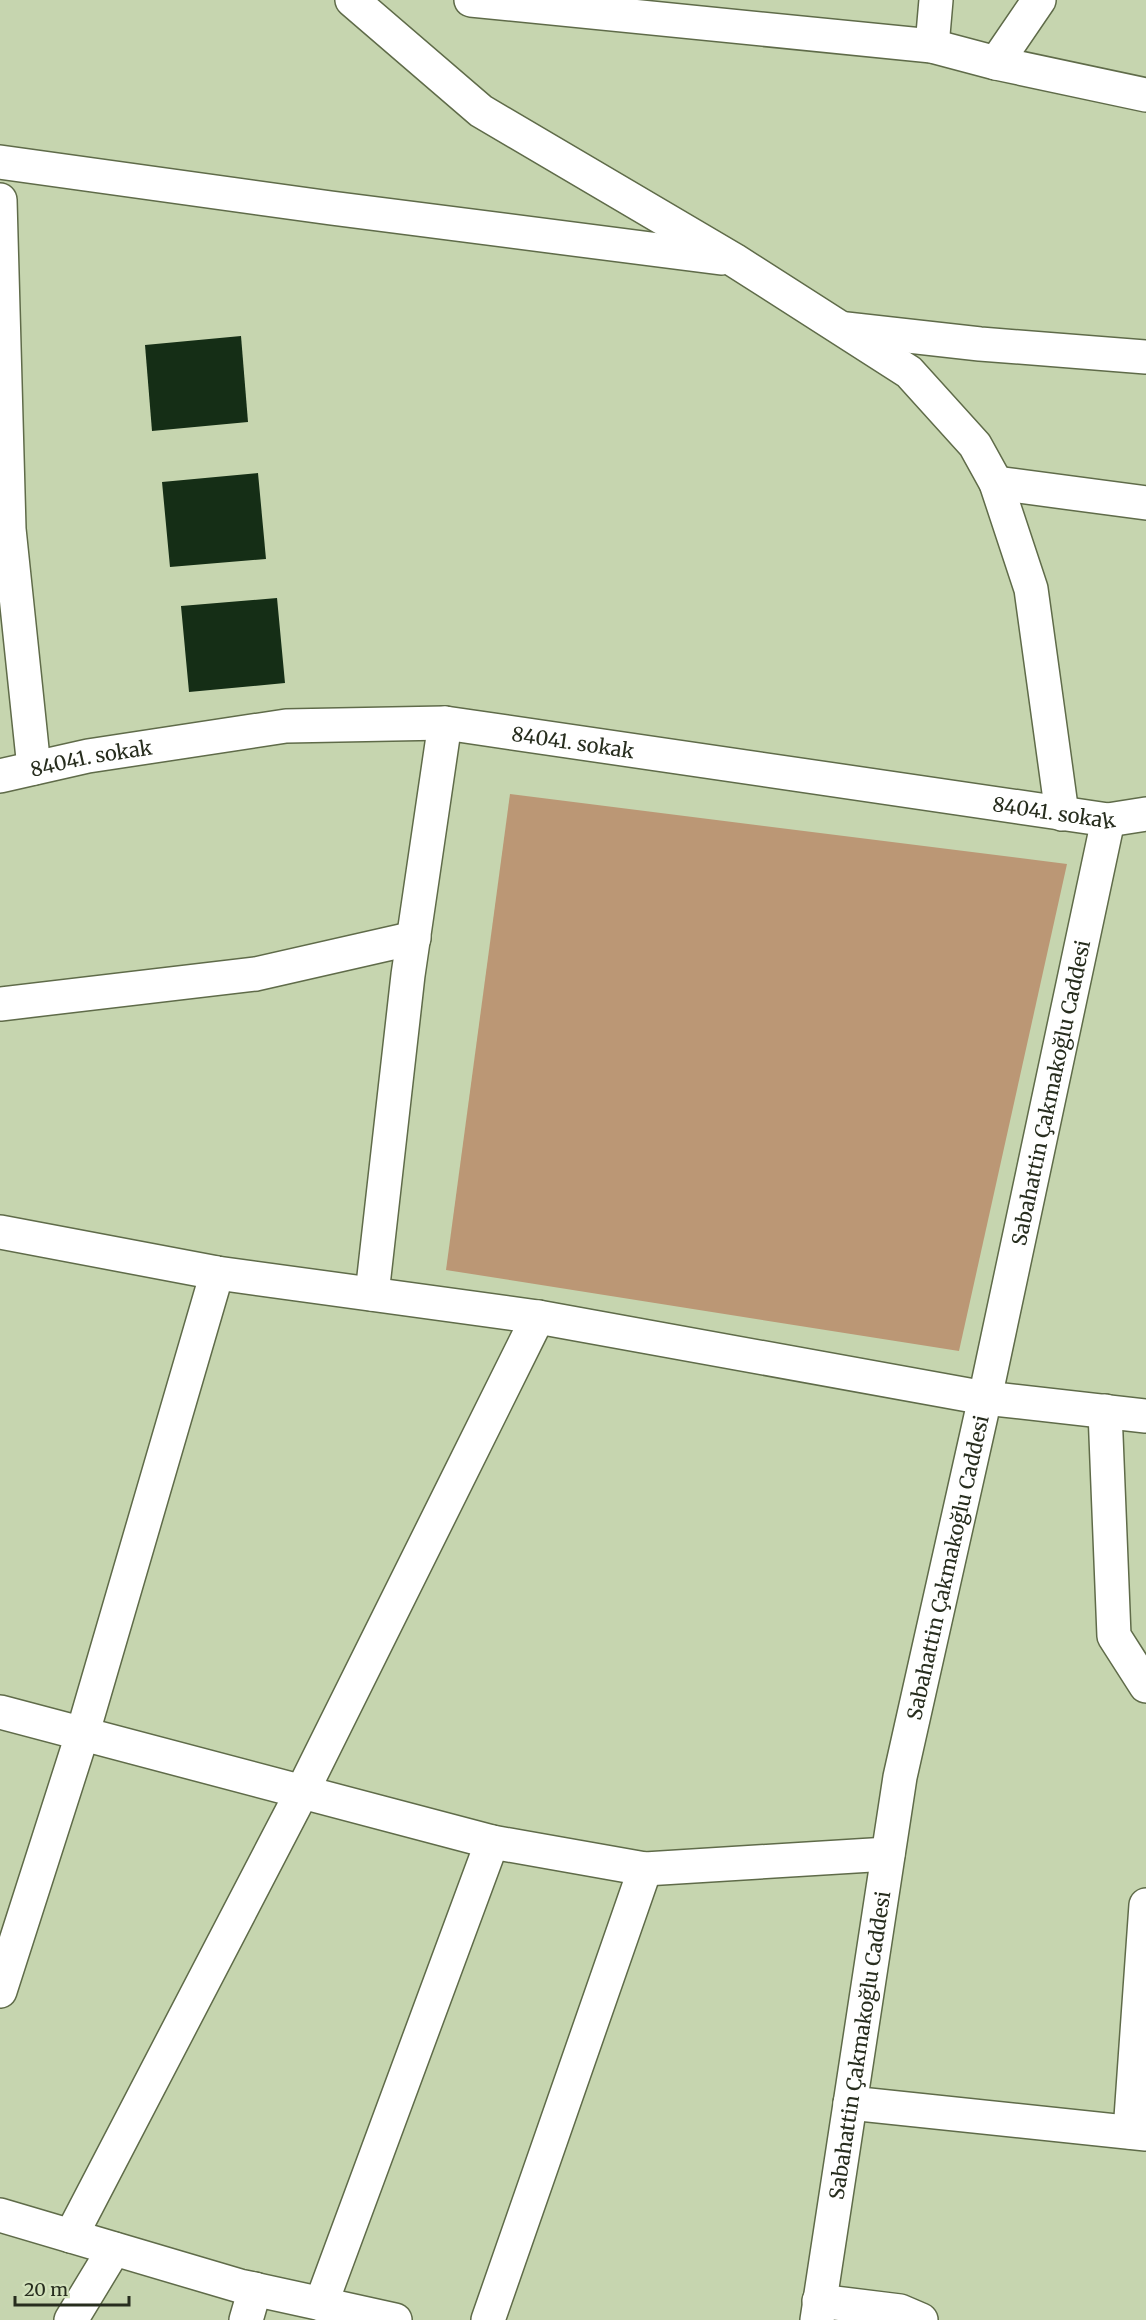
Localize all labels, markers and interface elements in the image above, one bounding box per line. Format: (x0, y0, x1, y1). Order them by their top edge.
street label: 84041. sokak (510, 720, 636, 763)
street label: 84041. sokak (28, 734, 154, 781)
street label: 84041. sokak (991, 791, 1117, 833)
street label: Sabahattin Çakmakoğlu Caddesi (1005, 938, 1095, 1248)
street label: Sabahattin Çakmakoğlu Caddesi (901, 1413, 993, 1722)
street label: Sabahattin Çakmakoğlu Caddesi (823, 1889, 895, 2201)
scale bar (15, 2269, 129, 2307)
text: 20 m (24, 2278, 68, 2301)

